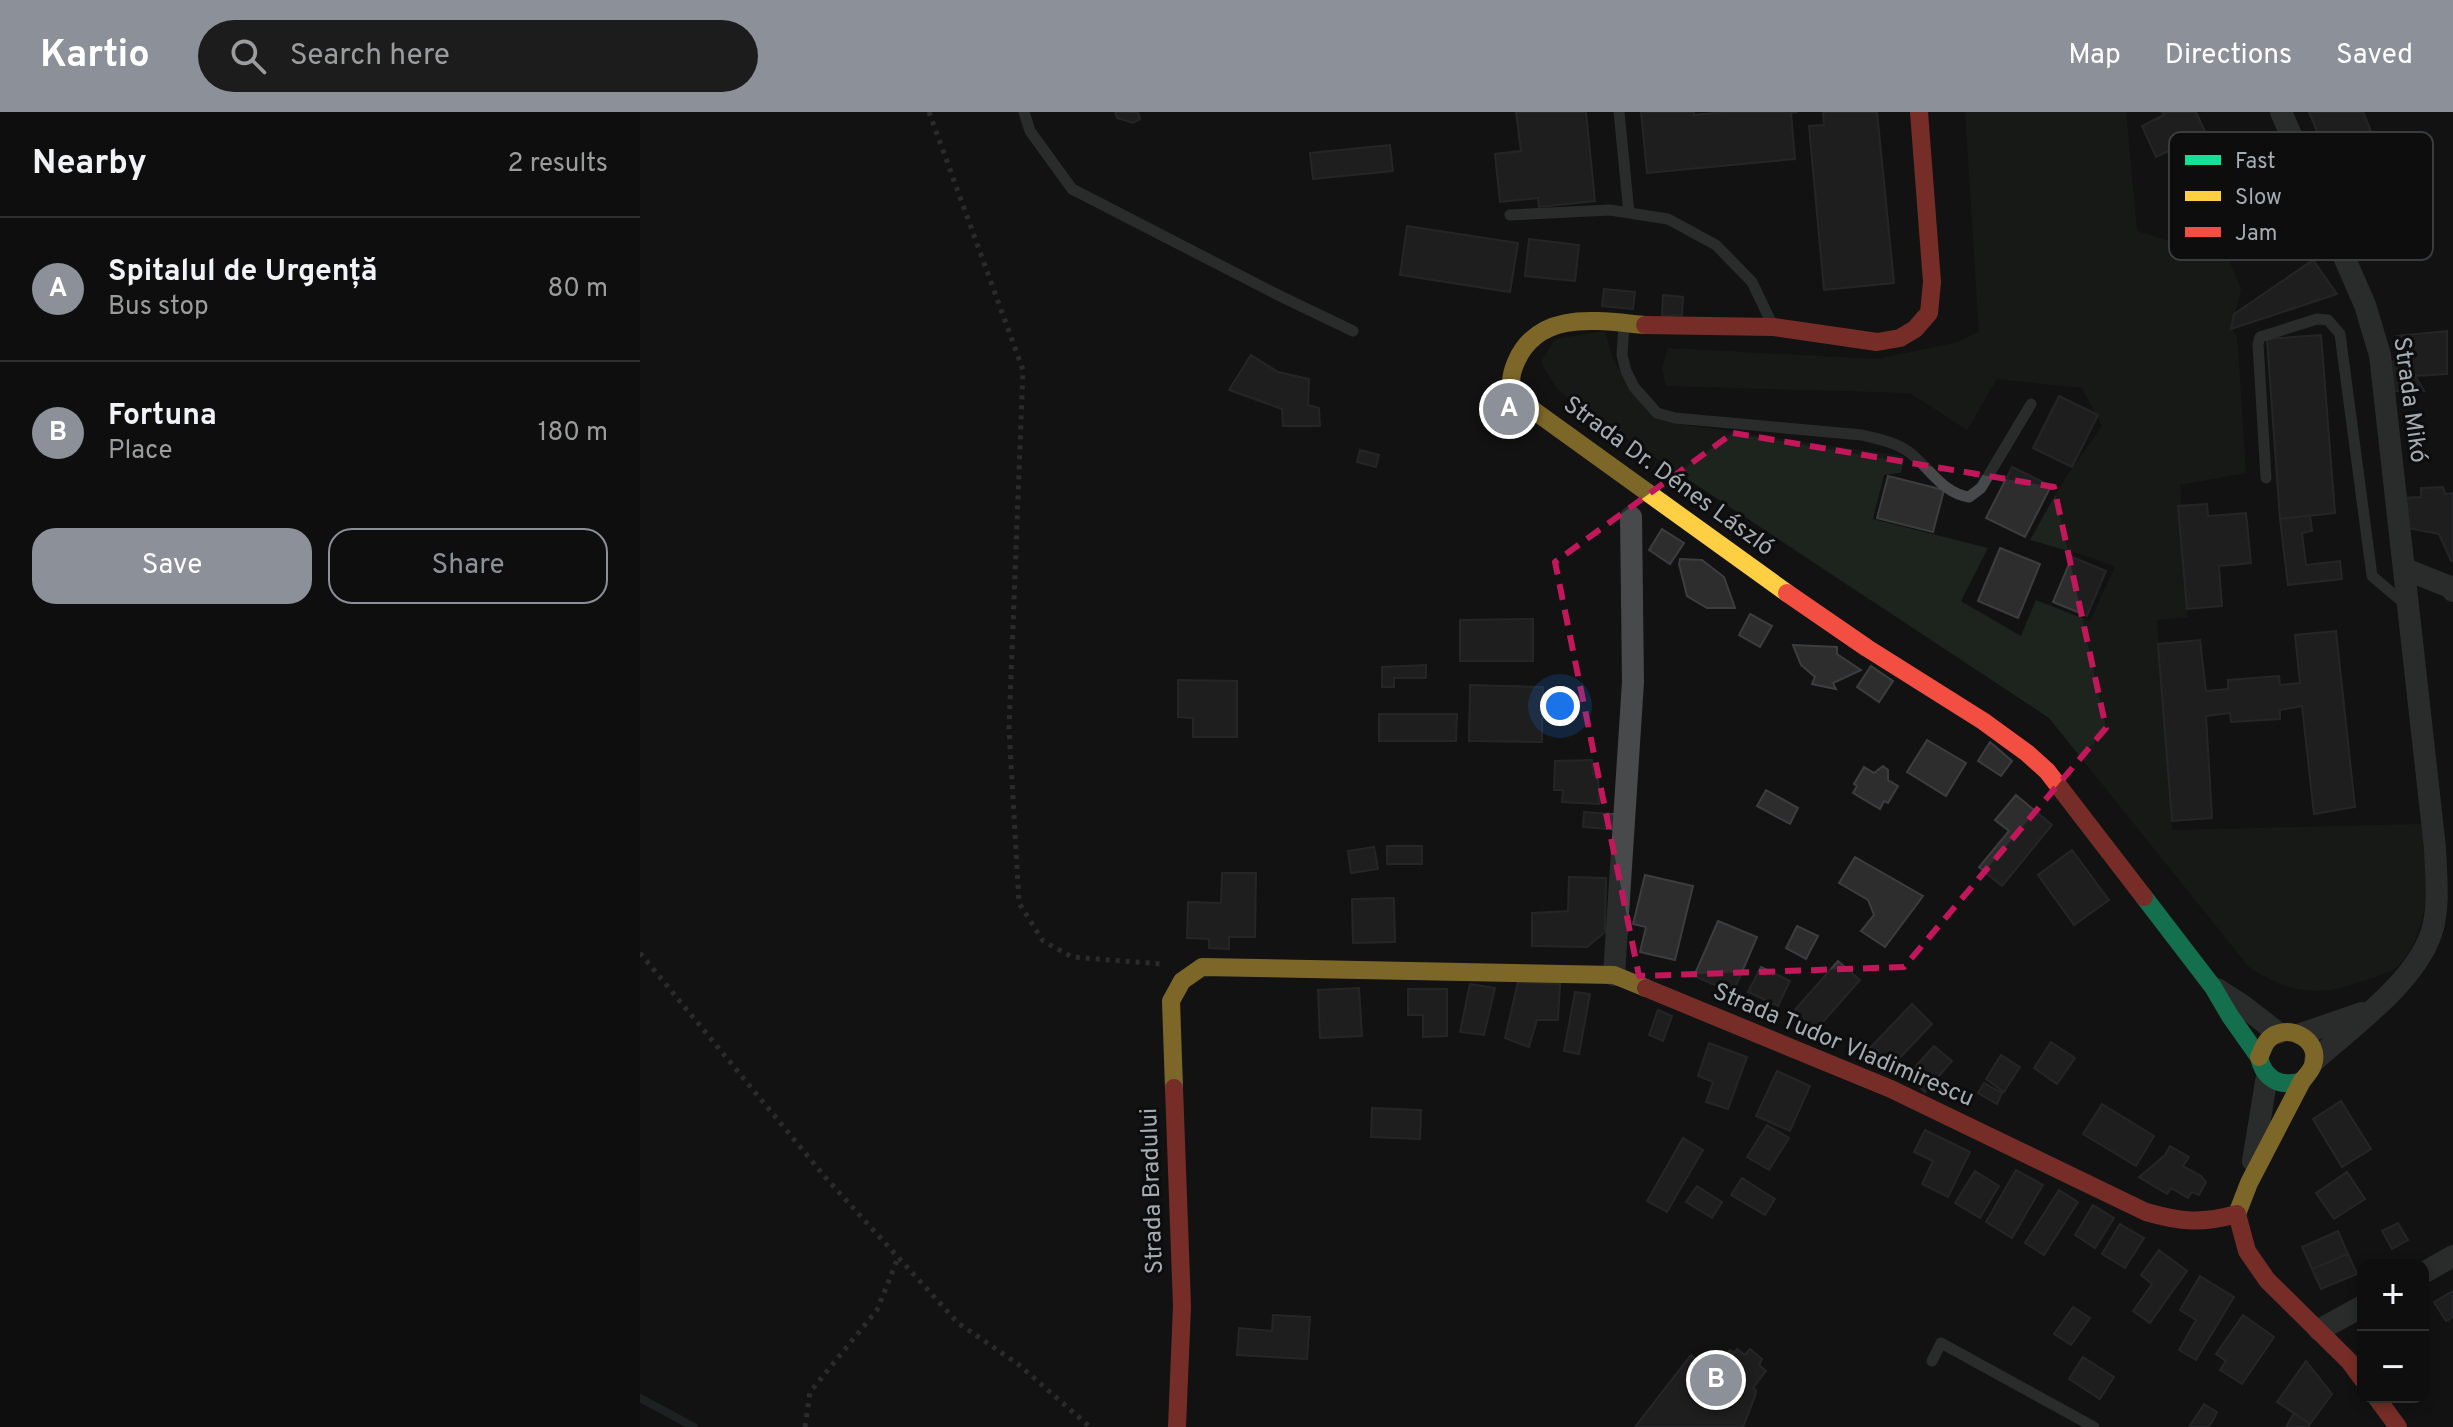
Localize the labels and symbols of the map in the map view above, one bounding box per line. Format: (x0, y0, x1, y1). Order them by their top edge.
legend (2169, 132, 2433, 260)
text: Fast (2235, 149, 2276, 176)
text: Slow (2235, 185, 2282, 212)
text: Jam (2235, 221, 2278, 248)
street label: Strada Mikó (2385, 335, 2433, 465)
pin: A (1483, 379, 1535, 439)
street label: Strada Dr. Dénes László (1557, 390, 1779, 564)
your location (1540, 686, 1580, 726)
street label: Strada Tudor Vladimirescu (1708, 977, 1978, 1115)
street label: Strada Bradului (1135, 1107, 1171, 1275)
pin: B (1690, 1350, 1742, 1410)

